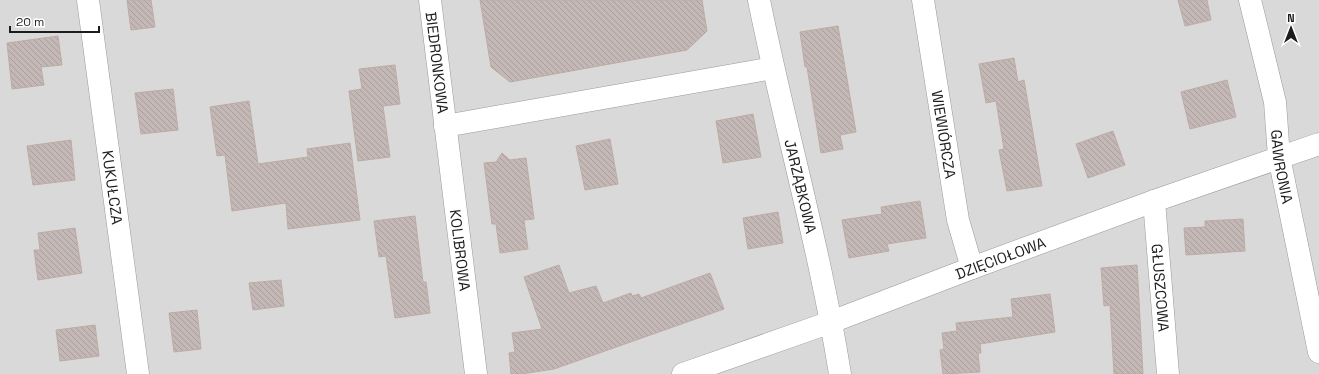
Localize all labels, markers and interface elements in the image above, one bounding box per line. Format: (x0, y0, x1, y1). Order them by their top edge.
scale bar (10, 8, 99, 34)
north arrow (1271, 8, 1311, 48)
street label: BIEDRONKOWA (422, 11, 453, 115)
text: N (1287, 11, 1295, 25)
text: 20 m (16, 14, 44, 30)
street label: WIEWIÓRCZA (928, 89, 961, 180)
street label: GAWRONIA (1268, 129, 1298, 206)
street label: JARZĄBKOWA (781, 137, 822, 236)
street label: KUKUŁCZA (99, 149, 127, 226)
street label: KOLIBROWA (446, 208, 475, 293)
street label: DZIĘCIOŁOWA (953, 232, 1049, 283)
street label: GŁUSZCOWA (1148, 243, 1174, 333)

